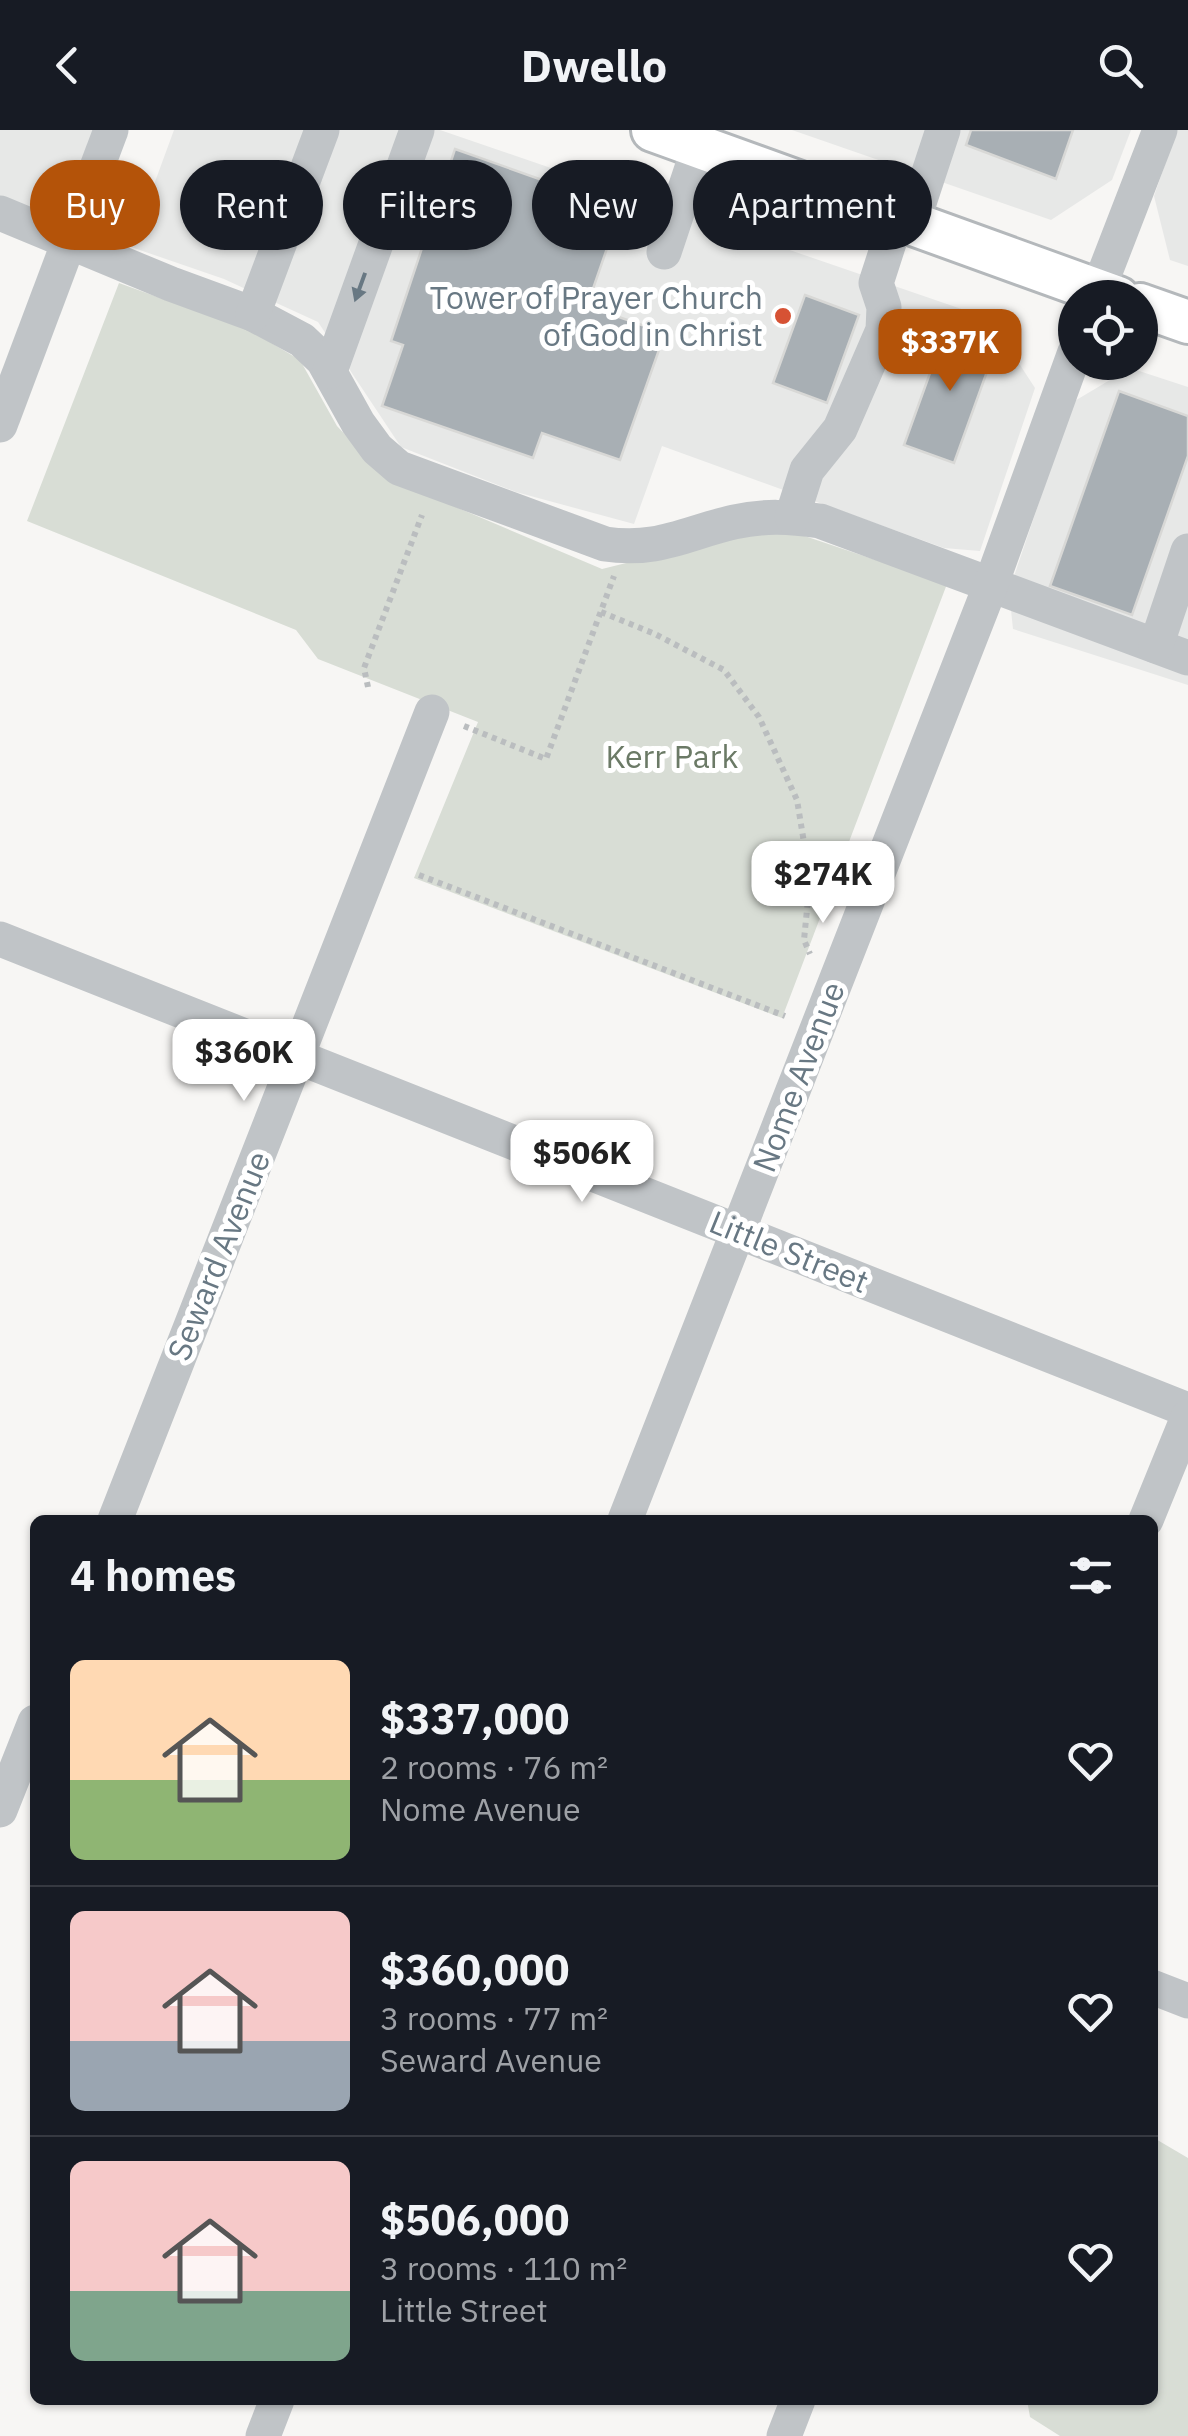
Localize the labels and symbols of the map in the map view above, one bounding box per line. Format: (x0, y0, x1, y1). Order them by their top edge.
one-way arrow (352, 273, 367, 303)
place label: Tower of Prayer Church of God in Christ (430, 276, 763, 355)
marker: Tower of Prayer Church of God in Christ (772, 305, 794, 327)
pin: $337K (880, 309, 1020, 394)
park label: Kerr Park (606, 735, 739, 777)
pin: $274K (753, 841, 893, 926)
street label: Nome Avenue (743, 976, 854, 1178)
pin: $360K (174, 1019, 314, 1104)
pin: $506K (512, 1120, 652, 1205)
street label: Seward Avenue (157, 1145, 279, 1366)
street label: Little Street (704, 1200, 875, 1302)

